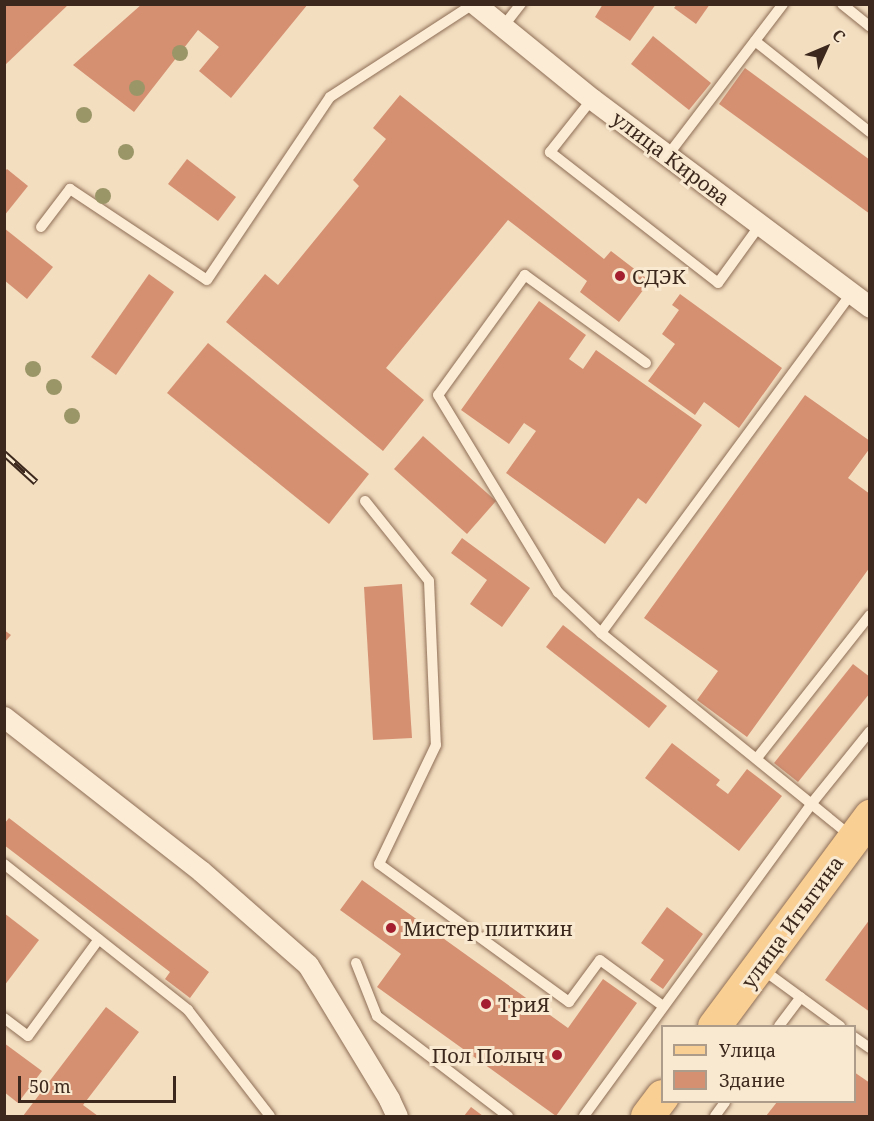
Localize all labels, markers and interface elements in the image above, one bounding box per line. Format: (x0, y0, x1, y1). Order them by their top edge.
north arrow (796, 18, 856, 78)
text: С (827, 24, 851, 47)
street label: улица Кирова (607, 106, 735, 210)
place label: СДЭК (632, 264, 686, 288)
marker: СДЭК (613, 269, 627, 283)
street label: улица Итыгина (736, 851, 848, 993)
place label: Мистер плиткин (403, 916, 573, 940)
marker: Мистер плиткин (384, 921, 398, 935)
place label: ТриЯ (498, 992, 550, 1016)
marker: ТриЯ (479, 997, 493, 1011)
legend (661, 1025, 856, 1103)
text: Улица (719, 1038, 776, 1062)
place label: Пол Полыч (432, 1043, 545, 1067)
marker: Пол Полыч (550, 1048, 564, 1062)
scale bar (21, 1064, 178, 1102)
text: Здание (719, 1068, 785, 1092)
text: 50 m (29, 1074, 71, 1098)

